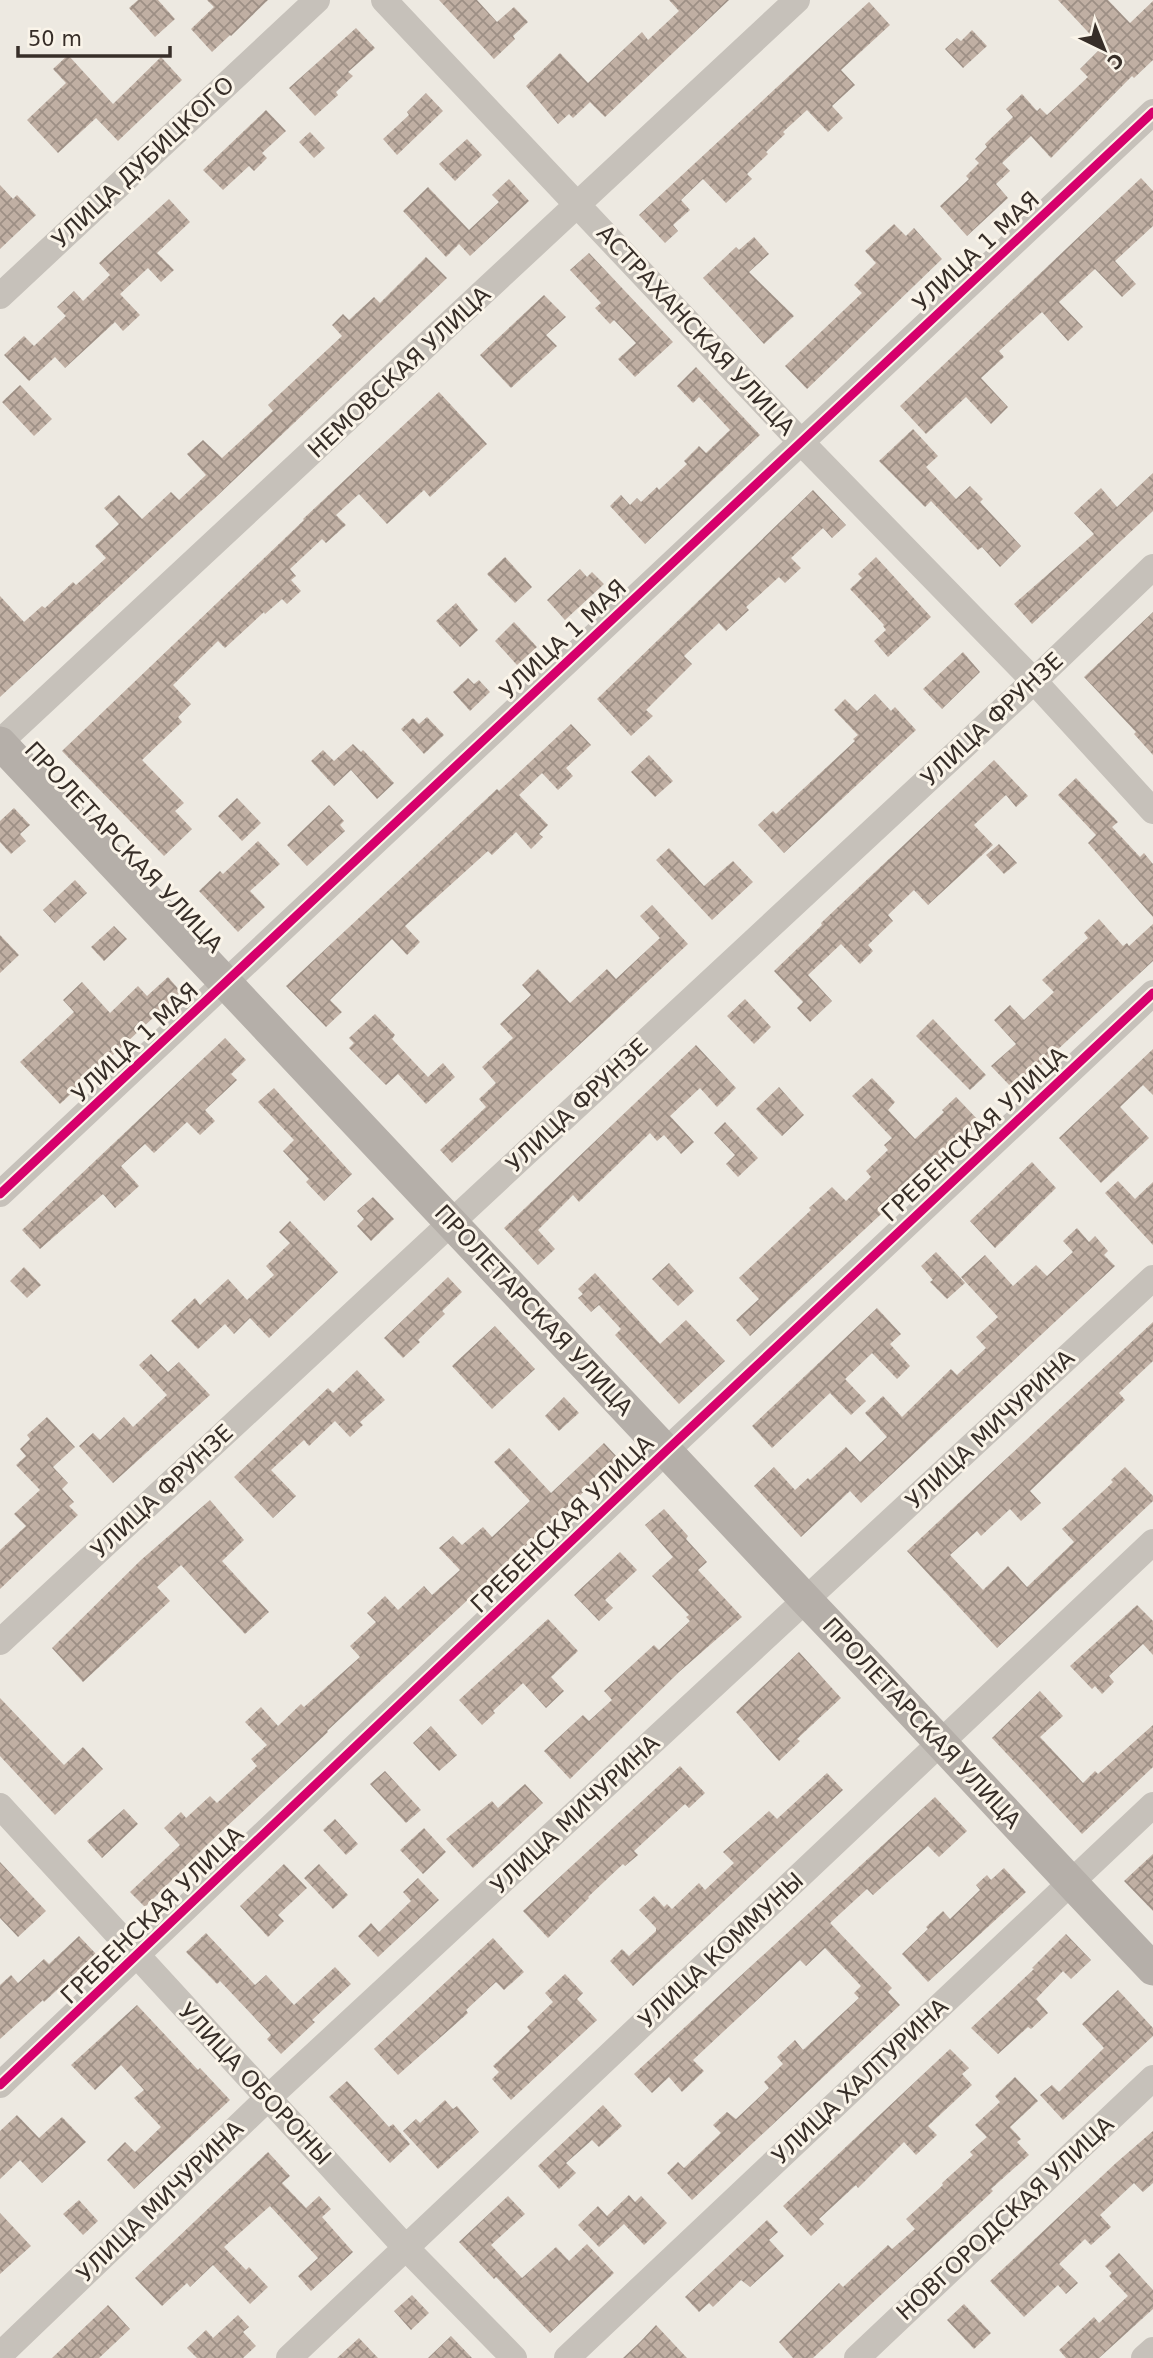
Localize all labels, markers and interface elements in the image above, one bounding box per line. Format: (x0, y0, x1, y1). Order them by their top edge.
scale bar (18, 14, 170, 58)
north arrow (1069, 14, 1139, 84)
text: 50 m (28, 27, 82, 51)
text: С (1103, 49, 1128, 74)
street label: УЛИЦА ДУБИЦКОГО (47, 71, 239, 253)
street label: УЛИЦА 1 МАЯ (908, 186, 1044, 316)
street label: АСТРАХАНСКАЯ УЛИЦА (592, 220, 800, 441)
street label: НЕМОВСКАЯ УЛИЦА (303, 281, 495, 463)
street label: УЛИЦА 1 МАЯ (495, 574, 631, 704)
street label: УЛИЦА ФРУНЗЕ (916, 647, 1068, 791)
street label: ПРОЛЕТАРСКАЯ УЛИЦА (20, 736, 229, 958)
street label: УЛИЦА 1 МАЯ (67, 977, 203, 1107)
street label: УЛИЦА ФРУНЗЕ (501, 1033, 653, 1177)
street label: ГРЕБЕНСКАЯ УЛИЦА (876, 1041, 1072, 1227)
street label: ПРОЛЕТАРСКАЯ УЛИЦА (430, 1199, 639, 1421)
street label: УЛИЦА МИЧУРИНА (901, 1344, 1080, 1514)
street label: УЛИЦА ФРУНЗЕ (86, 1419, 238, 1563)
street label: ГРЕБЕНСКАЯ УЛИЦА (465, 1430, 659, 1618)
street label: ПРОЛЕТАРСКАЯ УЛИЦА (818, 1612, 1027, 1834)
street label: УЛИЦА МИЧУРИНА (486, 1729, 665, 1899)
street label: ГРЕБЕНСКАЯ УЛИЦА (55, 1821, 249, 2009)
street label: УЛИЦА КОММУНЫ (633, 1867, 809, 2033)
street label: УЛИЦА ХАЛТУРИНА (767, 1993, 953, 2169)
street label: УЛИЦА ОБОРОНЫ (174, 1998, 336, 2170)
street label: НОВГОРОДСКАЯ УЛИЦА (891, 2111, 1119, 2325)
street label: УЛИЦА МИЧУРИНА (72, 2115, 248, 2287)

